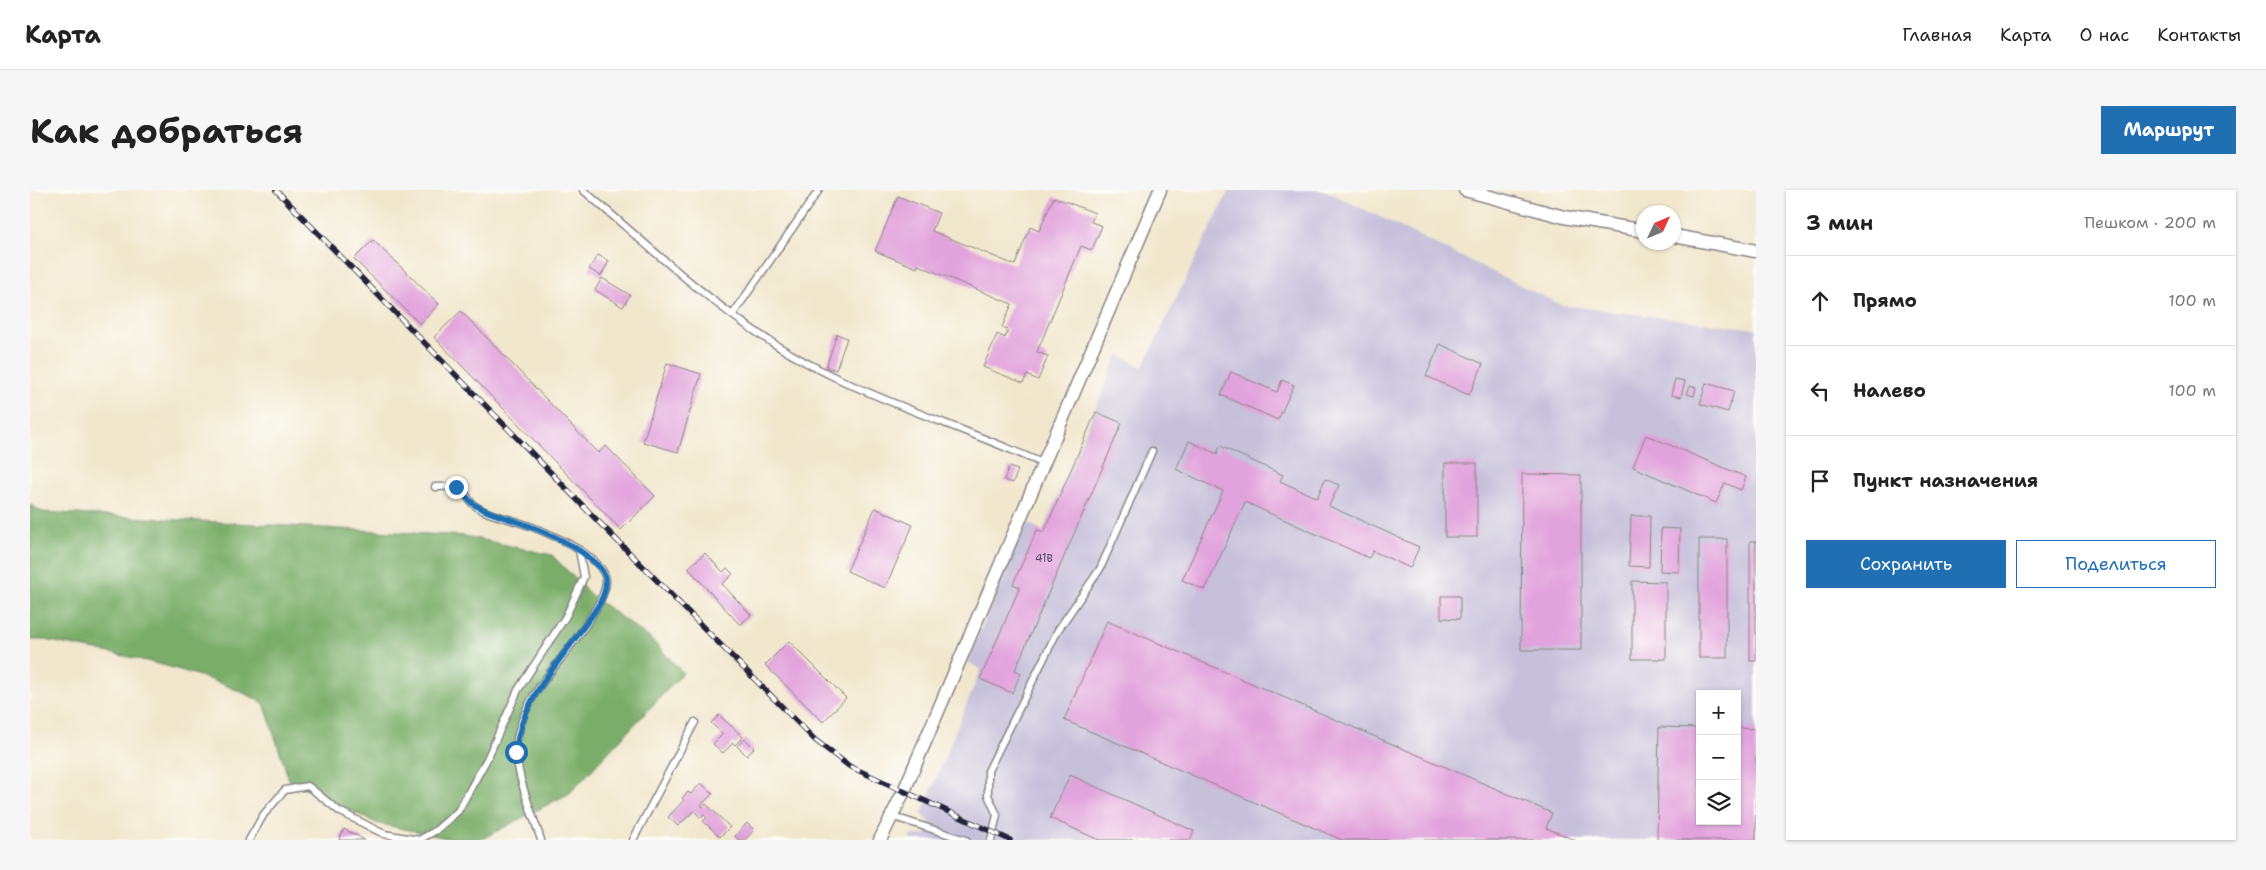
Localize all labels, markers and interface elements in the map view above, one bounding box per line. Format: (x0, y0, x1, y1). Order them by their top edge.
text: Карта (25, 19, 101, 51)
text: Главная (1902, 23, 1972, 47)
text: Карта (2000, 23, 2052, 47)
text: О нас (2080, 23, 2129, 47)
text: Контакты (2157, 23, 2241, 47)
button: Маршрут (2101, 106, 2236, 154)
text: Как добраться (30, 107, 303, 154)
north arrow (1636, 205, 1681, 250)
text: 3 мин (1806, 209, 1873, 237)
text: Пешком · 200 m (2085, 212, 2216, 233)
icon: ahead (1806, 287, 1834, 315)
text: Прямо (1853, 288, 1917, 313)
text: 100 m (2168, 290, 2216, 311)
icon: left (1806, 377, 1834, 405)
text: Налево (1853, 378, 1926, 403)
text: 100 m (2168, 380, 2216, 401)
icon: arrive (1806, 467, 1834, 495)
text: Пункт назначения (1853, 468, 2038, 493)
route end (445, 476, 468, 499)
button: Сохранить (1806, 540, 2006, 588)
button: Поделиться (2016, 540, 2216, 588)
house number: 41В (1035, 551, 1054, 566)
map controls (1696, 690, 1741, 825)
button: + (1696, 690, 1741, 735)
button: − (1696, 735, 1741, 780)
route start (505, 741, 528, 764)
button: layers (1696, 780, 1741, 825)

